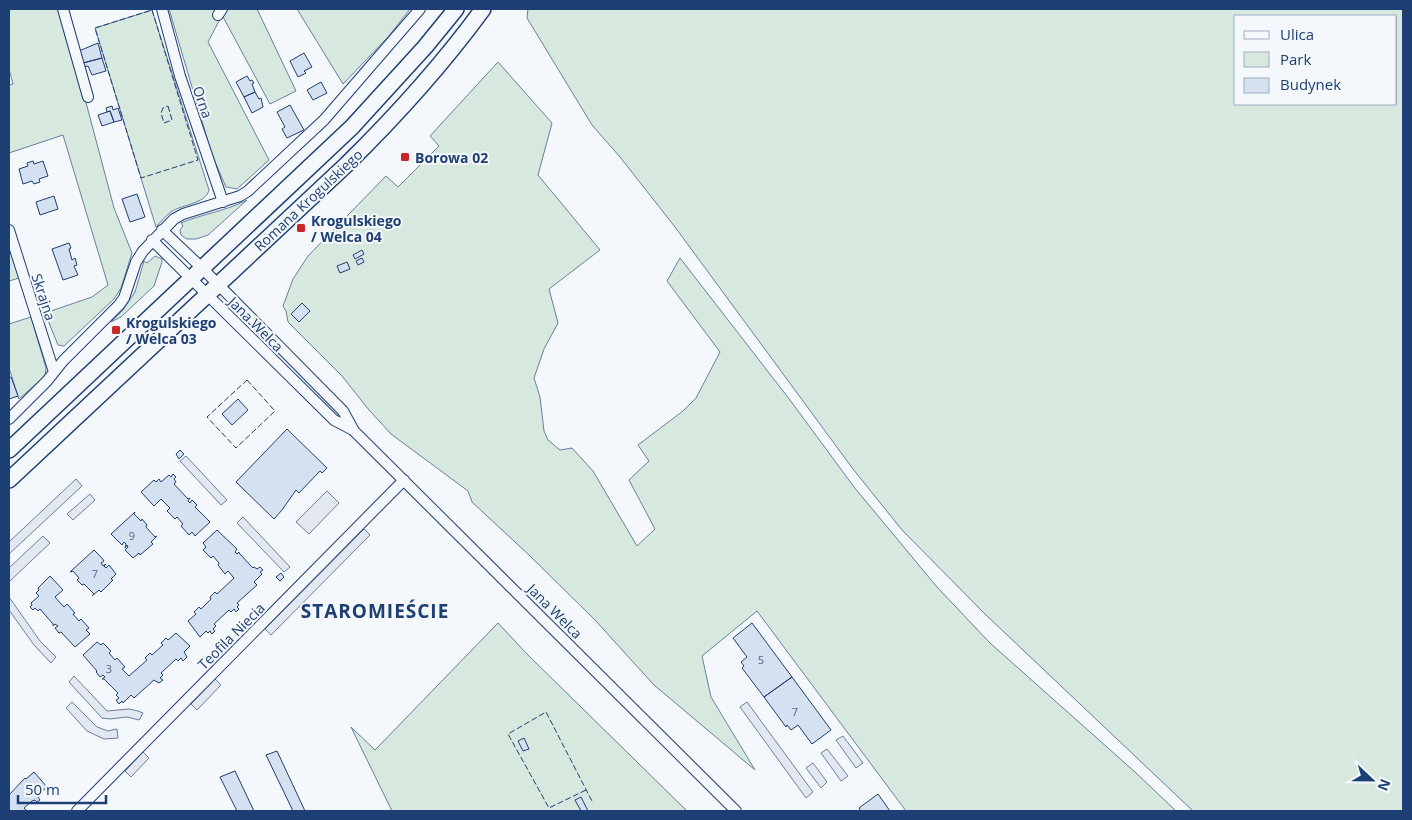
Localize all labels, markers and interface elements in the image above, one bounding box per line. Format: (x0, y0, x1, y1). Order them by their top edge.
legend (1234, 15, 1397, 105)
text: Ulica (1280, 24, 1314, 44)
text: Park (1280, 49, 1311, 69)
text: Budynek (1280, 74, 1341, 94)
street label: Orna (189, 83, 217, 121)
street label: Romana Krogulskiego (250, 145, 366, 255)
place label: Borowa 02 (415, 148, 488, 167)
marker: Borowa 02 (399, 151, 411, 163)
place label: Krogulskiego / Welca 04 (311, 211, 402, 246)
marker: Krogulskiego / Welca 04 (295, 222, 307, 234)
street label: Skrajna (27, 271, 61, 323)
street label: Jana Welca (223, 291, 288, 356)
place label: Krogulskiego / Welca 03 (126, 313, 217, 348)
marker: Krogulskiego / Welca 03 (110, 324, 122, 336)
house number: 9 (129, 528, 135, 543)
house number: 7 (92, 566, 98, 581)
street label: Jana Welca (522, 578, 587, 643)
street label: Teofila Niecia (193, 598, 269, 674)
district label: STAROMIEŚCIE (301, 598, 449, 624)
house number: 5 (758, 652, 764, 667)
house number: 3 (106, 661, 112, 676)
house number: 7 (792, 704, 798, 719)
north arrow (1347, 755, 1397, 805)
scale bar (18, 772, 105, 804)
text: N (1374, 776, 1395, 794)
text: 50 m (25, 779, 60, 799)

